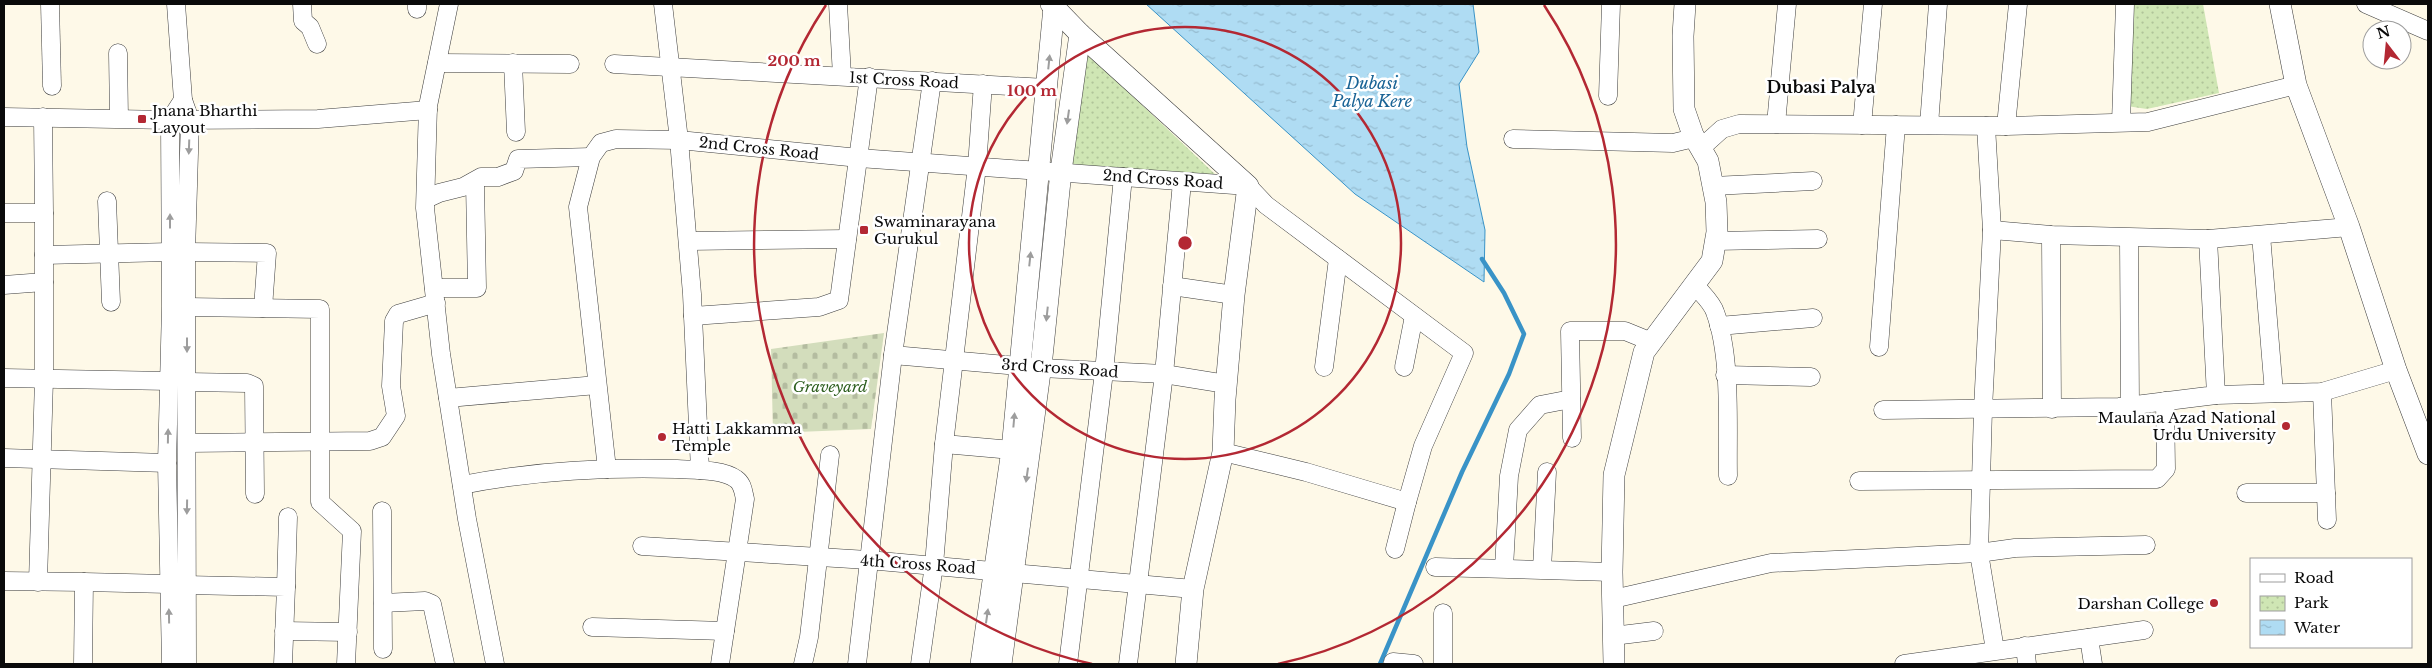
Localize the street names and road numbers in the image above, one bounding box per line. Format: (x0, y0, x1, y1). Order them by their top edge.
street label: 1st Cross Road (849, 68, 959, 92)
street label: 2nd Cross Road (698, 132, 820, 164)
street label: 2nd Cross Road (1102, 165, 1224, 193)
street label: 3rd Cross Road (1001, 354, 1119, 382)
street label: 4th Cross Road (860, 550, 976, 578)

